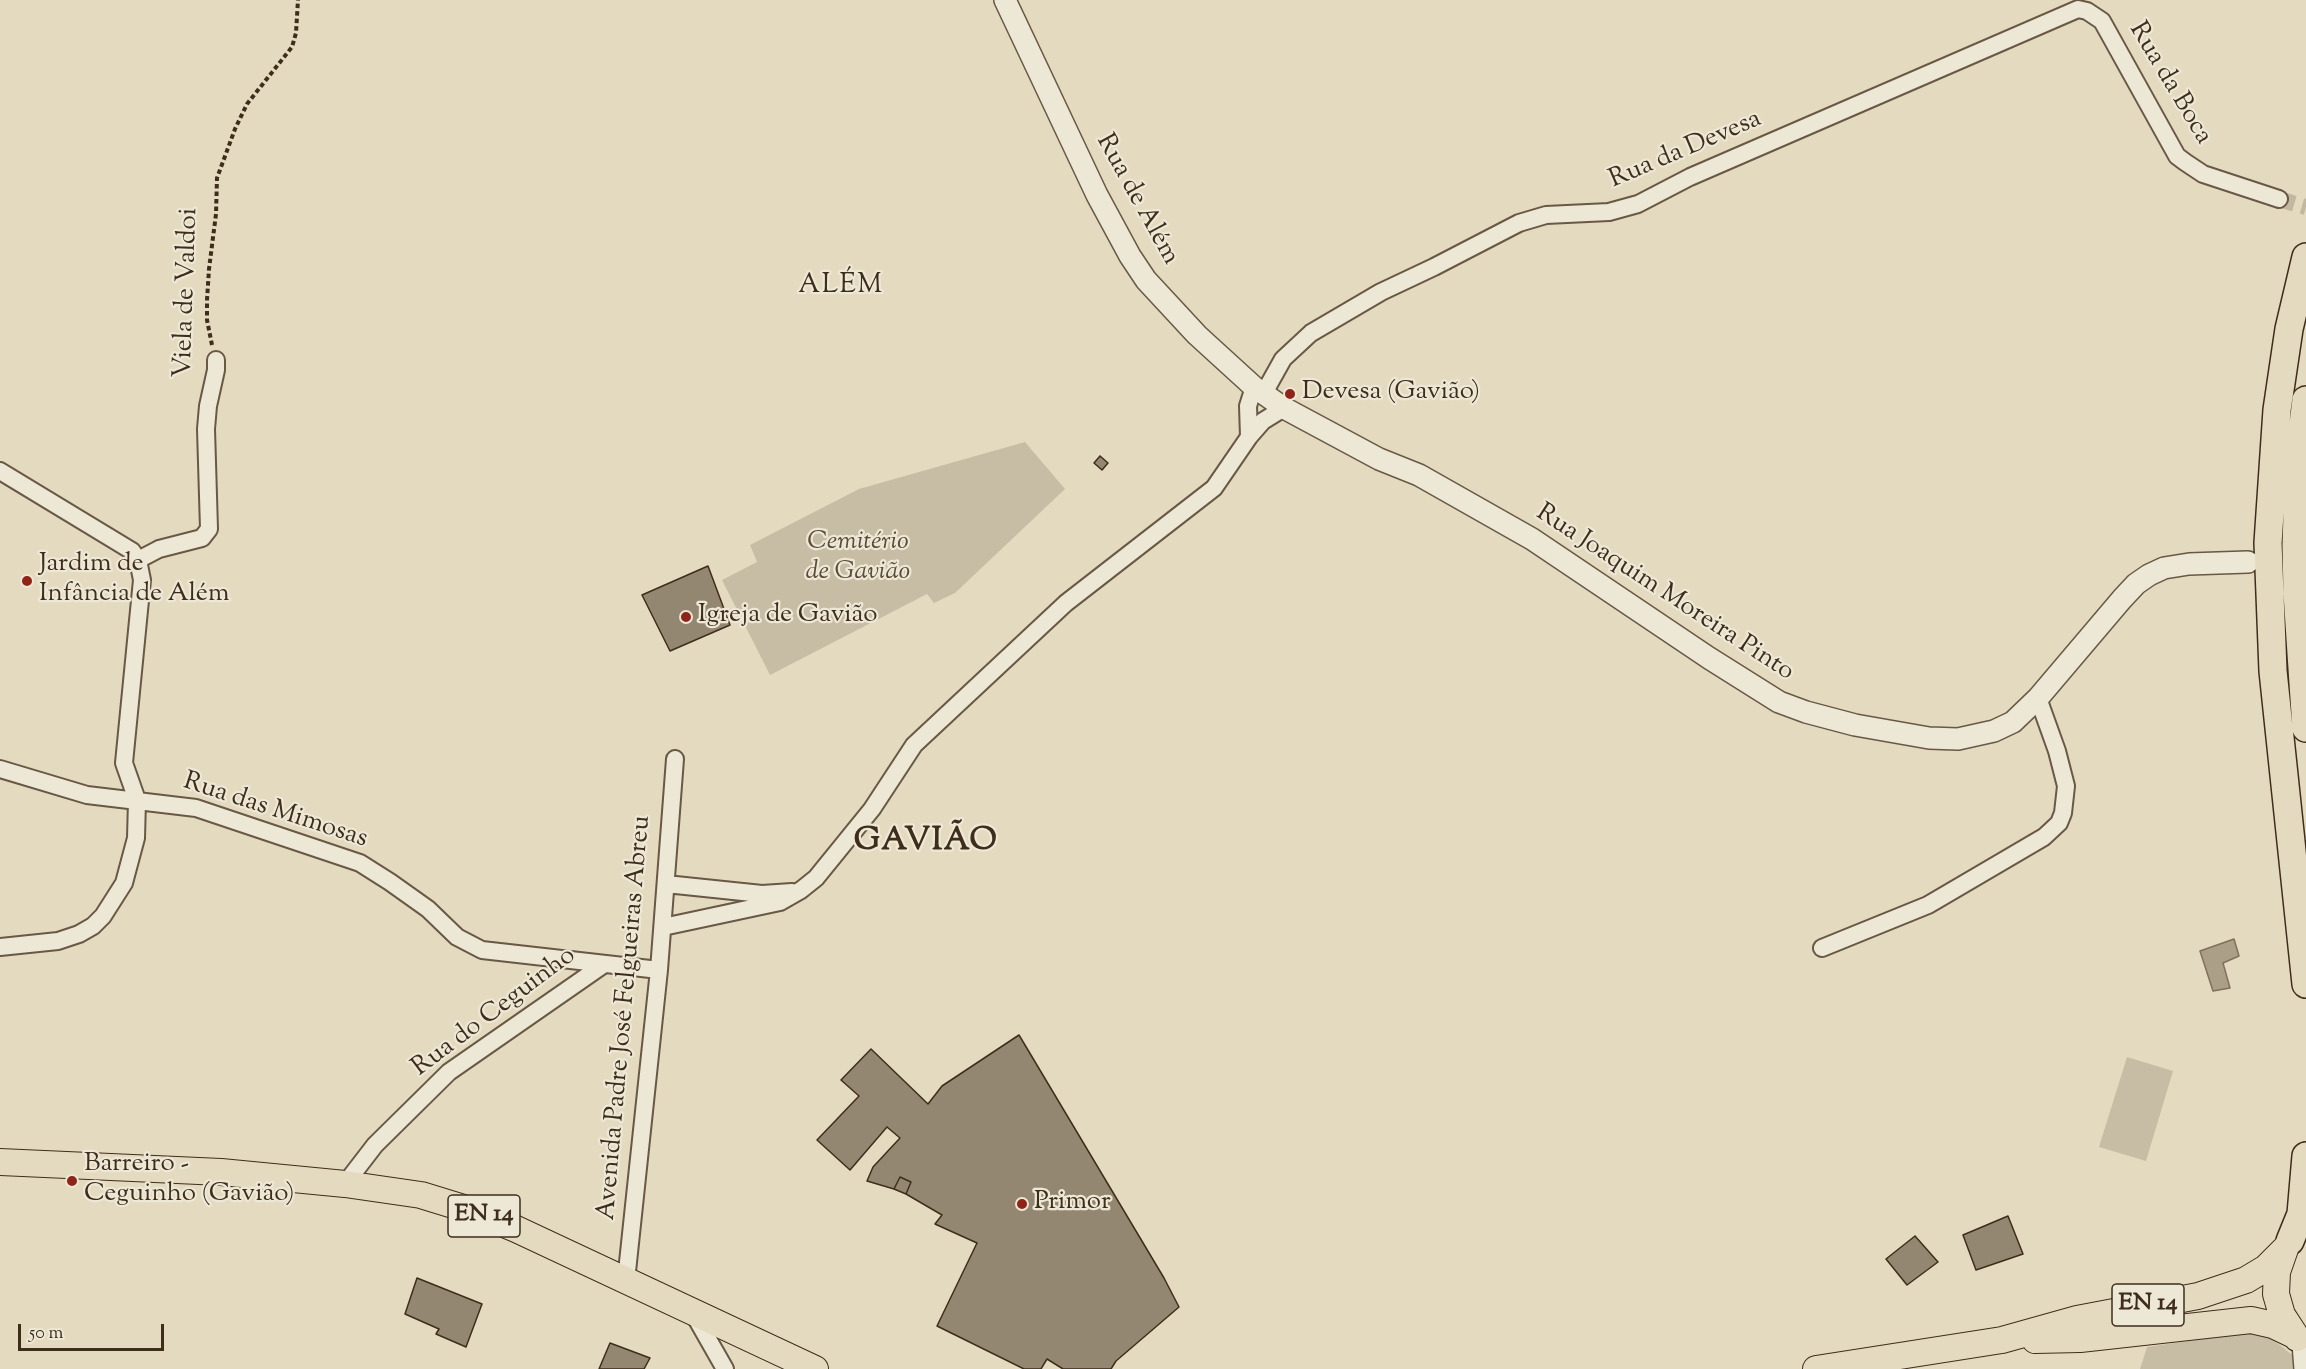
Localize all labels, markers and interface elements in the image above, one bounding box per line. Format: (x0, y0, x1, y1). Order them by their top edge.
street label: Rua da Boca (2120, 17, 2218, 151)
street label: Rua da Devesa (1605, 105, 1767, 197)
street label: Rua de Além (1087, 129, 1185, 271)
street label: Viela de Valdoi (169, 208, 207, 378)
district label: ALÉM (798, 271, 884, 303)
place label: Devesa (Gavião) (1302, 378, 1480, 410)
marker: Devesa (Gavião) (1283, 387, 1297, 401)
street label: Rua Joaquim Moreira Pinto (1529, 499, 1799, 689)
park label: Cemitério de Gavião (806, 528, 910, 590)
place label: Jardim de Infância de Além (39, 550, 229, 612)
marker: Jardim de Infância de Além (20, 574, 34, 588)
place label: Igreja de Gavião (698, 601, 877, 633)
marker: Igreja de Gavião (679, 610, 693, 624)
street label: Rua das Mimosas (179, 767, 371, 857)
street label: Avenida Padre José Felgueiras Abreu (593, 814, 659, 1222)
district label: GAVIÃO (854, 825, 998, 863)
street label: Rua do Ceguinho (407, 941, 583, 1085)
place label: Barreiro - Ceguinho (Gavião) (84, 1150, 294, 1212)
marker: Barreiro - Ceguinho (Gavião) (65, 1174, 79, 1188)
place label: Primor (1034, 1188, 1111, 1220)
road number: EN 14 (448, 1195, 520, 1237)
marker: Primor (1015, 1197, 1029, 1211)
road number: EN 14 (2112, 1284, 2184, 1326)
scale bar (21, 1312, 166, 1350)
text: 50 m (29, 1321, 63, 1347)

